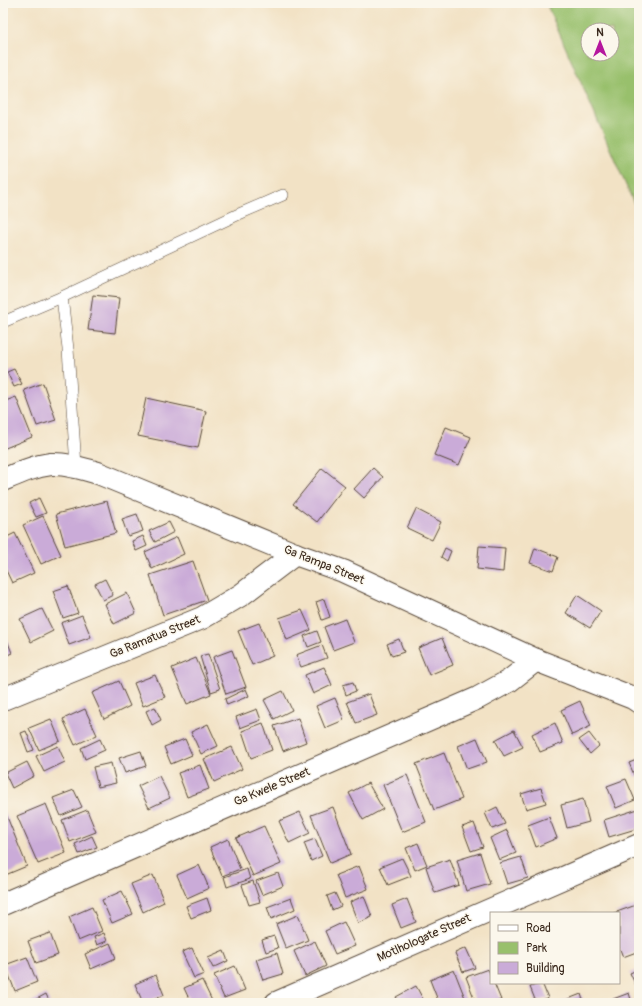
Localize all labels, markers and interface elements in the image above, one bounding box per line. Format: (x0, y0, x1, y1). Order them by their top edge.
north arrow (580, 22, 620, 62)
text: N (596, 26, 604, 39)
street label: Ga Rampa Street (281, 542, 367, 588)
street label: Ga Ramatua Street (108, 612, 203, 662)
street label: Ga Kwele Street (232, 764, 312, 810)
street label: Motlhologate Street (375, 910, 473, 965)
legend (490, 912, 620, 984)
text: Road (526, 921, 551, 936)
text: Park (526, 941, 547, 956)
text: Building (526, 961, 565, 976)

